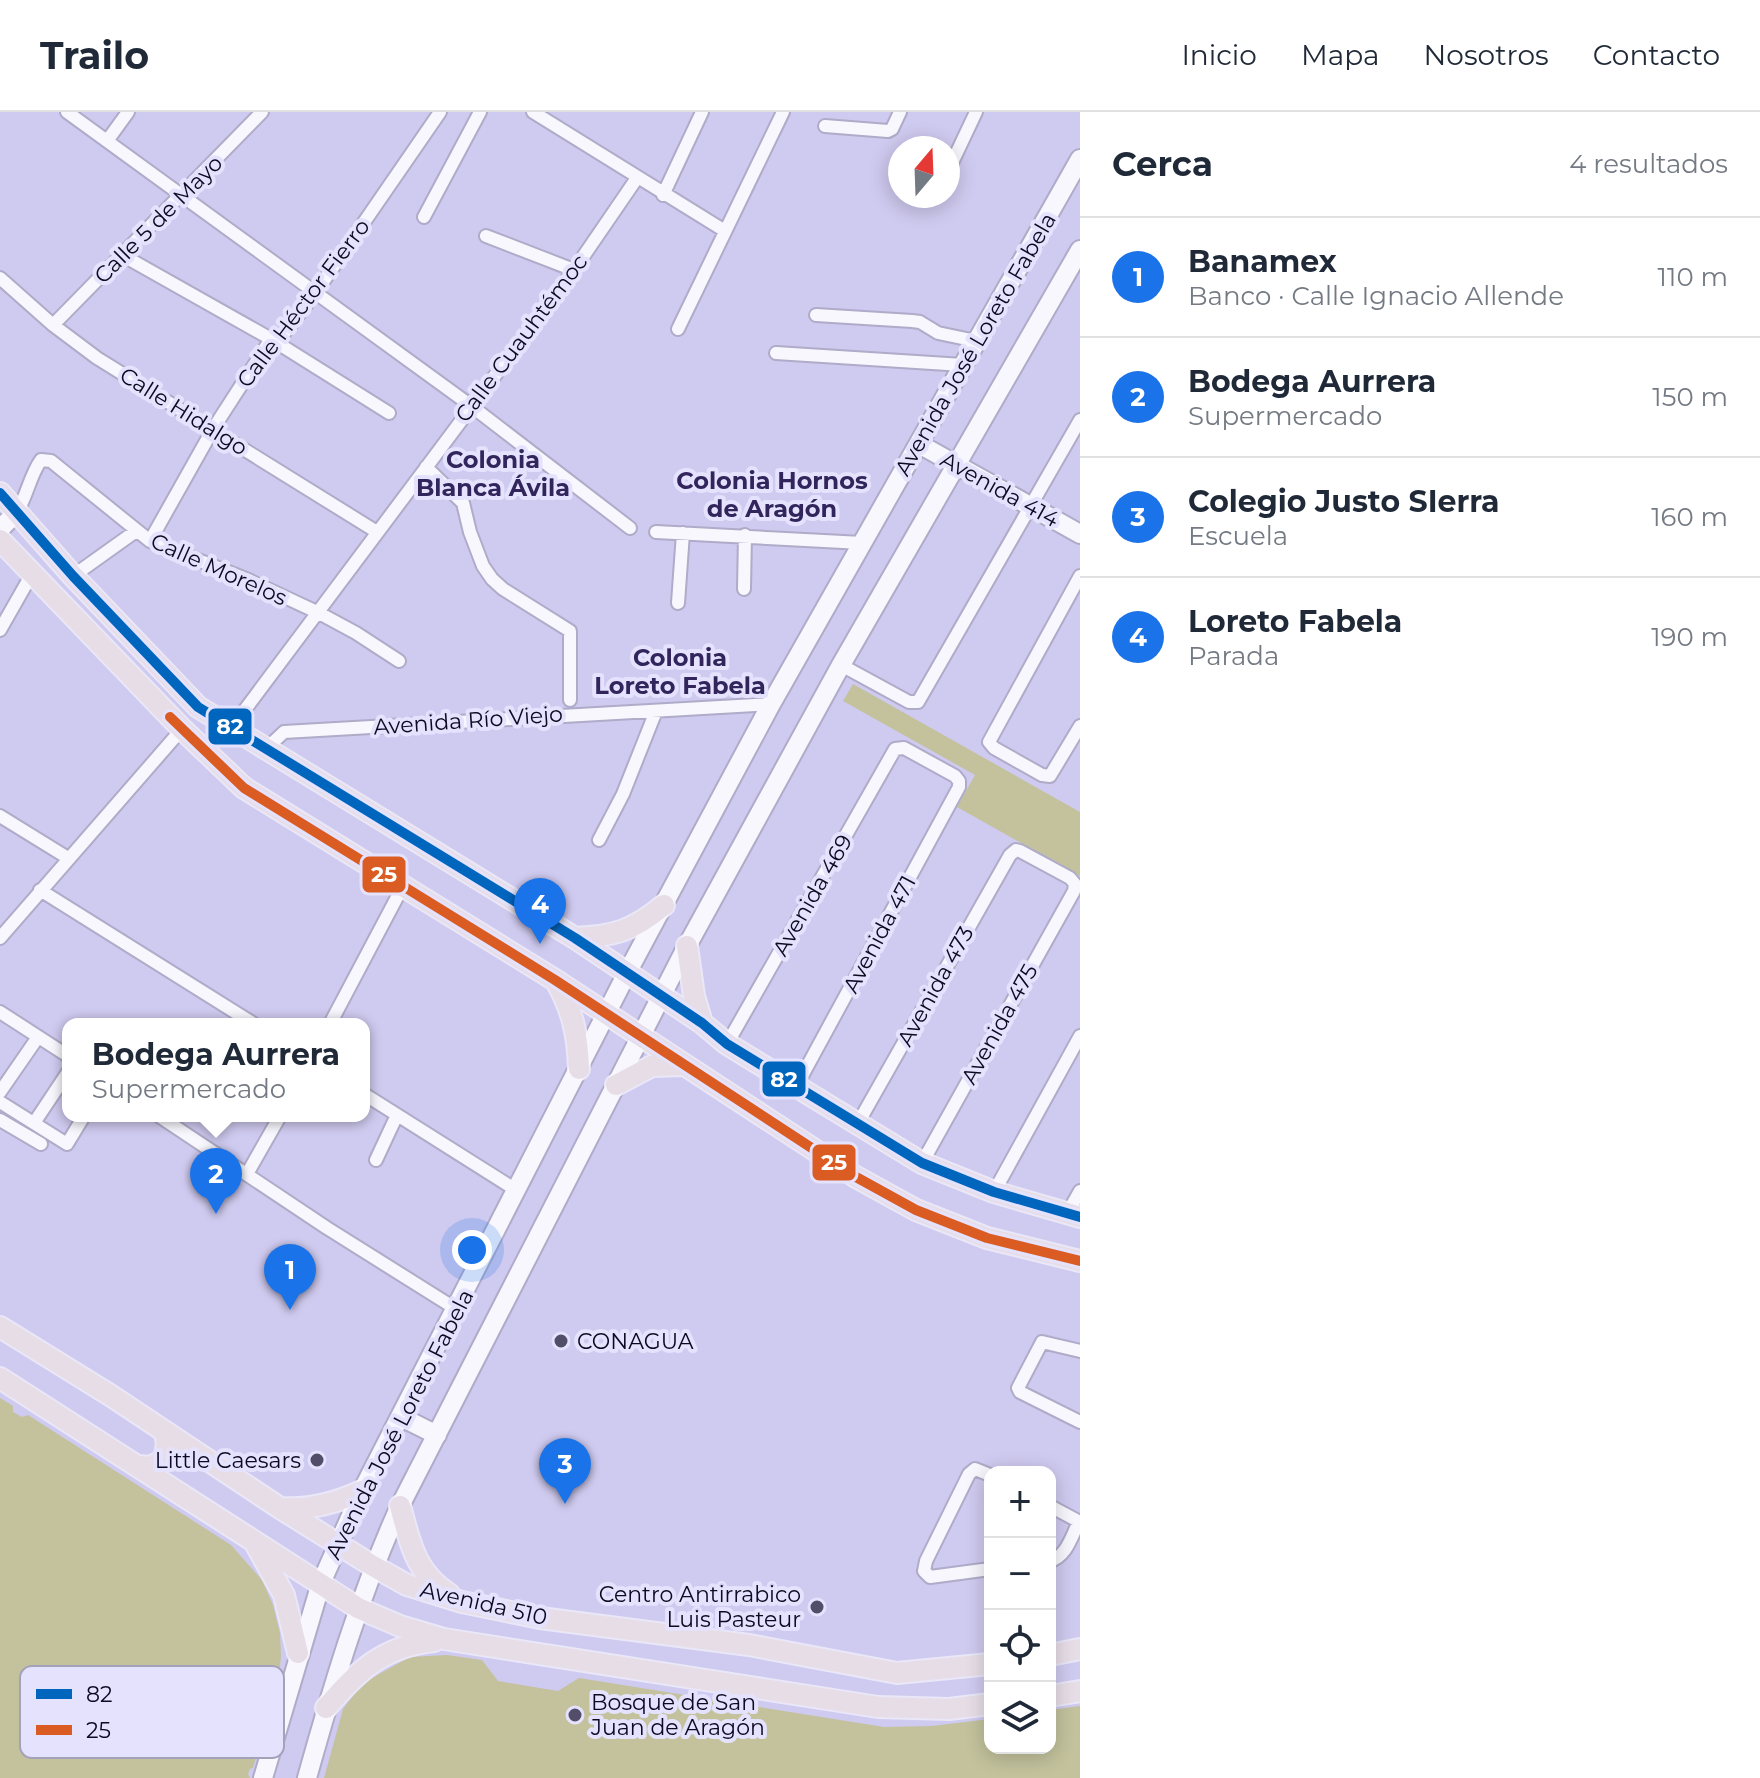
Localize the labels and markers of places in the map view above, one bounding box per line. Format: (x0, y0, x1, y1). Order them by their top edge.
pin: 4 (514, 878, 566, 944)
pin: 2 (190, 1148, 242, 1214)
pin: 1 (264, 1244, 316, 1310)
place label: CONAGUA (577, 1328, 694, 1355)
marker: CONAGUA (552, 1332, 570, 1350)
pin: 3 (539, 1438, 591, 1504)
place label: Little Caesars (155, 1447, 301, 1474)
marker: Little Caesars (308, 1451, 326, 1469)
place label: Centro Antirrabico Luis Pasteur (599, 1581, 801, 1633)
marker: Centro Antirrabico Luis Pasteur (808, 1598, 826, 1616)
place label: Bosque de San Juan de Aragón (590, 1689, 765, 1741)
marker: Bosque de San Juan de Aragón (566, 1706, 584, 1724)

